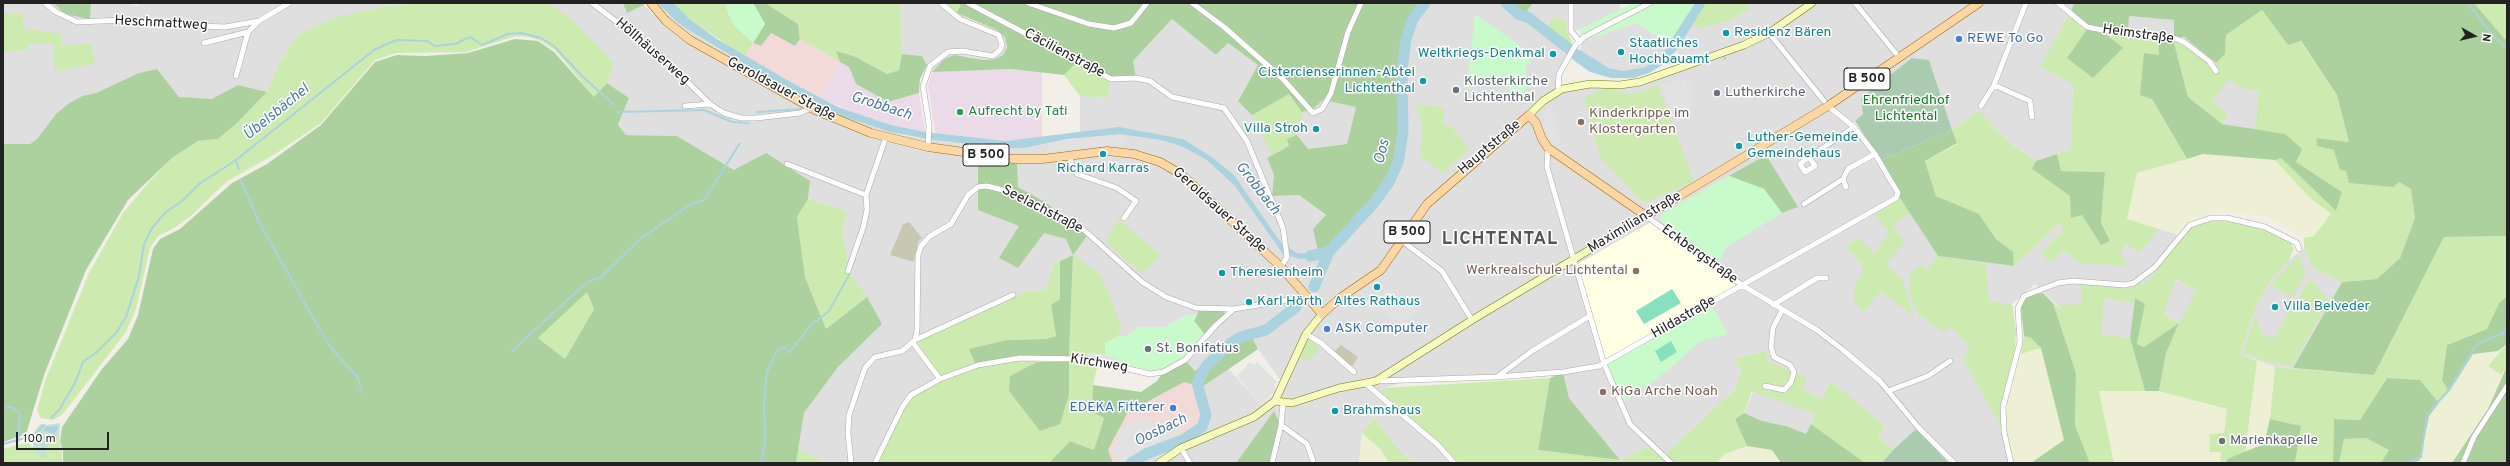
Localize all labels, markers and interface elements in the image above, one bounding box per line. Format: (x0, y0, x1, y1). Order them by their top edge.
street label: Heschmattweg (114, 13, 208, 35)
street label: Höllhäuserweg (611, 15, 693, 89)
north arrow (2454, 16, 2494, 56)
street label: Heimstraße (2101, 22, 2175, 48)
place label: Residenz Bären (1734, 25, 1831, 41)
street label: Cäcilienstraße (1021, 26, 1107, 82)
marker: Residenz Bären (1721, 28, 1731, 38)
place label: REWE To Go (1967, 31, 2043, 47)
text: N (2478, 33, 2493, 43)
marker: REWE To Go (1954, 34, 1964, 44)
place label: Staatliches Hochbauamt (1629, 36, 1710, 68)
place label: Weltkriegs-Denkmal (1418, 46, 1545, 62)
marker: Staatliches Hochbauamt (1616, 47, 1626, 57)
marker: Weltkriegs-Denkmal (1548, 49, 1558, 59)
street label: Geroldsauer Straße (724, 54, 838, 126)
place label: Cistercienserinnen-Abtei Lichtenthal (1258, 65, 1415, 98)
road number: B 500 (1844, 68, 1890, 90)
place label: Klosterkirche Lichtenthal (1464, 74, 1548, 106)
marker: Cistercienserinnen-Abtei Lichtenthal (1418, 76, 1428, 86)
water label: Übelsbächel (241, 81, 313, 145)
marker: Klosterkirche Lichtenthal (1451, 85, 1461, 95)
place label: Lutherkirche (1725, 85, 1806, 101)
marker: Lutherkirche (1712, 88, 1722, 98)
water label: Grobbach (848, 89, 914, 125)
park label: Ehrenfriedhof Lichtental (1863, 93, 1949, 126)
place label: Aufrecht by Tati (968, 104, 1068, 120)
place label: Kinderkrippe im Klostergarten (1589, 106, 1689, 138)
marker: Aufrecht by Tati (955, 107, 965, 117)
street label: Hauptstraße (1455, 117, 1525, 179)
marker: Kinderkrippe im Klostergarten (1576, 117, 1586, 127)
place label: Villa Stroh (1244, 121, 1308, 137)
marker: Villa Stroh (1311, 124, 1321, 134)
place label: Luther-Gemeinde Gemeindehaus (1747, 130, 1858, 162)
water label: Oos (1371, 138, 1395, 166)
marker: Luther-Gemeinde Gemeindehaus (1734, 141, 1744, 151)
road number: B 500 (963, 144, 1009, 166)
marker: Richard Karras (1098, 149, 1108, 159)
water label: Grobbach (1231, 159, 1283, 219)
place label: Richard Karras (1057, 161, 1149, 177)
street label: Geroldsauer Straße (1169, 164, 1269, 258)
street label: Seelachstraße (999, 182, 1085, 238)
street label: Maximilianstraße (1585, 188, 1685, 258)
road number: B 500 (1384, 221, 1430, 243)
street label: Eckbergstraße (1658, 222, 1740, 288)
district label: LICHTENTAL (1442, 229, 1558, 251)
place label: Werkrealschule Lichtental (1466, 263, 1628, 279)
place label: Theresienheim (1230, 265, 1323, 281)
marker: Werkrealschule Lichtental (1631, 266, 1641, 276)
marker: Theresienheim (1217, 268, 1227, 278)
marker: Altes Rathaus (1372, 282, 1382, 292)
street label: Hildastraße (1649, 293, 1719, 343)
place label: Karl Hörth (1257, 294, 1322, 310)
place label: Altes Rathaus (1334, 294, 1420, 310)
marker: Karl Hörth (1244, 297, 1254, 307)
place label: Villa Belveder (2283, 299, 2370, 315)
marker: Villa Belveder (2270, 302, 2280, 312)
place label: ASK Computer (1335, 321, 1428, 337)
marker: ASK Computer (1322, 324, 1332, 334)
place label: St. Bonifatius (1156, 341, 1239, 357)
marker: St. Bonifatius (1143, 344, 1153, 354)
street label: Kirchweg (1069, 351, 1129, 377)
place label: KiGa Arche Noah (1611, 384, 1718, 400)
marker: KiGa Arche Noah (1598, 387, 1608, 397)
place label: EDEKA Fitterer (1069, 400, 1165, 416)
marker: EDEKA Fitterer (1168, 403, 1178, 413)
place label: Brahmshaus (1343, 403, 1421, 419)
marker: Brahmshaus (1330, 406, 1340, 416)
water label: Oosbach (1132, 411, 1190, 451)
scale bar (18, 424, 111, 450)
text: 100 m (23, 431, 56, 447)
place label: Marienkapelle (2230, 433, 2318, 449)
marker: Marienkapelle (2217, 436, 2227, 446)

